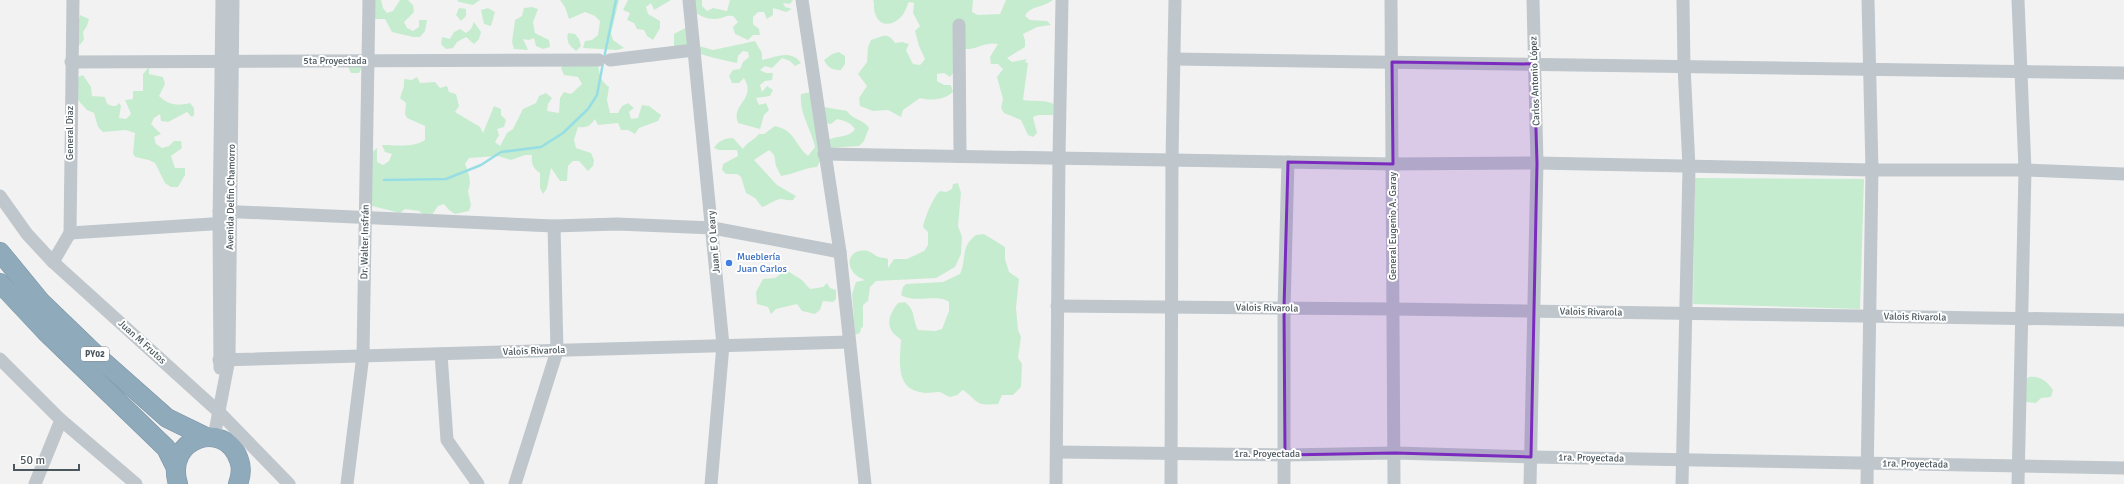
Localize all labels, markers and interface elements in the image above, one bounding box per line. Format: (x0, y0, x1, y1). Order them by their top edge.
street label: Carlos Antonio López (1527, 35, 1543, 126)
street label: 5ta Proyectada (303, 55, 367, 67)
street label: General Diaz (64, 105, 76, 160)
street label: Avenida Delfin Chamorro (224, 144, 238, 250)
street label: General Eugenio A. Garay (1387, 171, 1399, 280)
street label: Dr. Walter Insfrán (358, 204, 372, 280)
street label: Juan E O Leary (705, 210, 723, 274)
place label: Mueblería Juan Carlos (737, 251, 787, 275)
marker: Mueblería Juan Carlos (724, 258, 734, 268)
street label: Valois Rivarola (1236, 301, 1298, 315)
street label: Valois Rivarola (1560, 305, 1622, 319)
street label: Valois Rivarola (1884, 310, 1946, 324)
street label: Juan M Frutos (116, 317, 169, 367)
street label: Valois Rivarola (502, 344, 566, 358)
road number: PY02 (81, 347, 109, 361)
scale bar (14, 446, 79, 472)
street label: 1ra. Proyectada (1234, 448, 1300, 460)
street label: 1ra. Proyectada (1558, 451, 1624, 465)
text: 50 m (20, 453, 45, 468)
street label: 1ra. Proyectada (1882, 457, 1948, 471)

